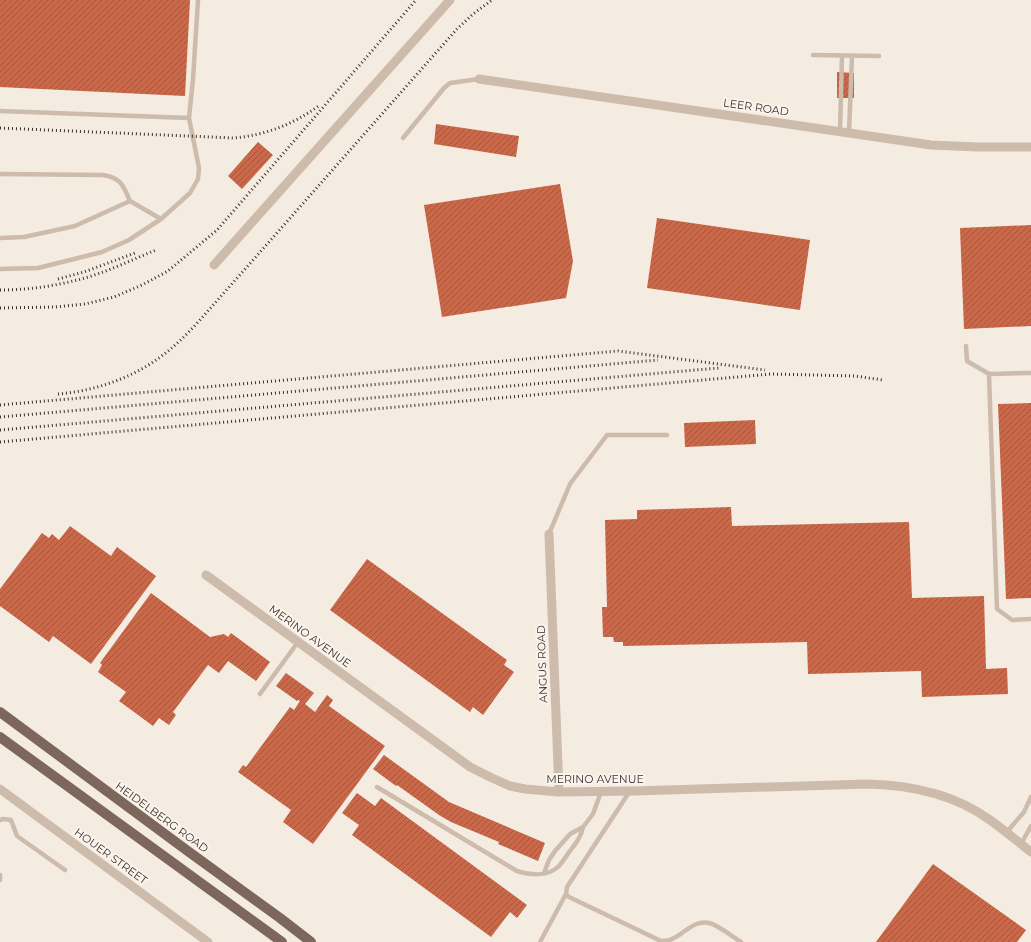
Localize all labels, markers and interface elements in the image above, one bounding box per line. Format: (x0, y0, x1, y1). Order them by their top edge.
street label: LEER ROAD (722, 95, 790, 119)
street label: MERINO AVENUE (266, 602, 354, 670)
street label: ANGUS ROAD (534, 625, 550, 703)
street label: MERINO AVENUE (546, 772, 644, 786)
street label: HEIDELBERG ROAD (113, 779, 211, 855)
street label: HOUER STREET (72, 825, 151, 888)

